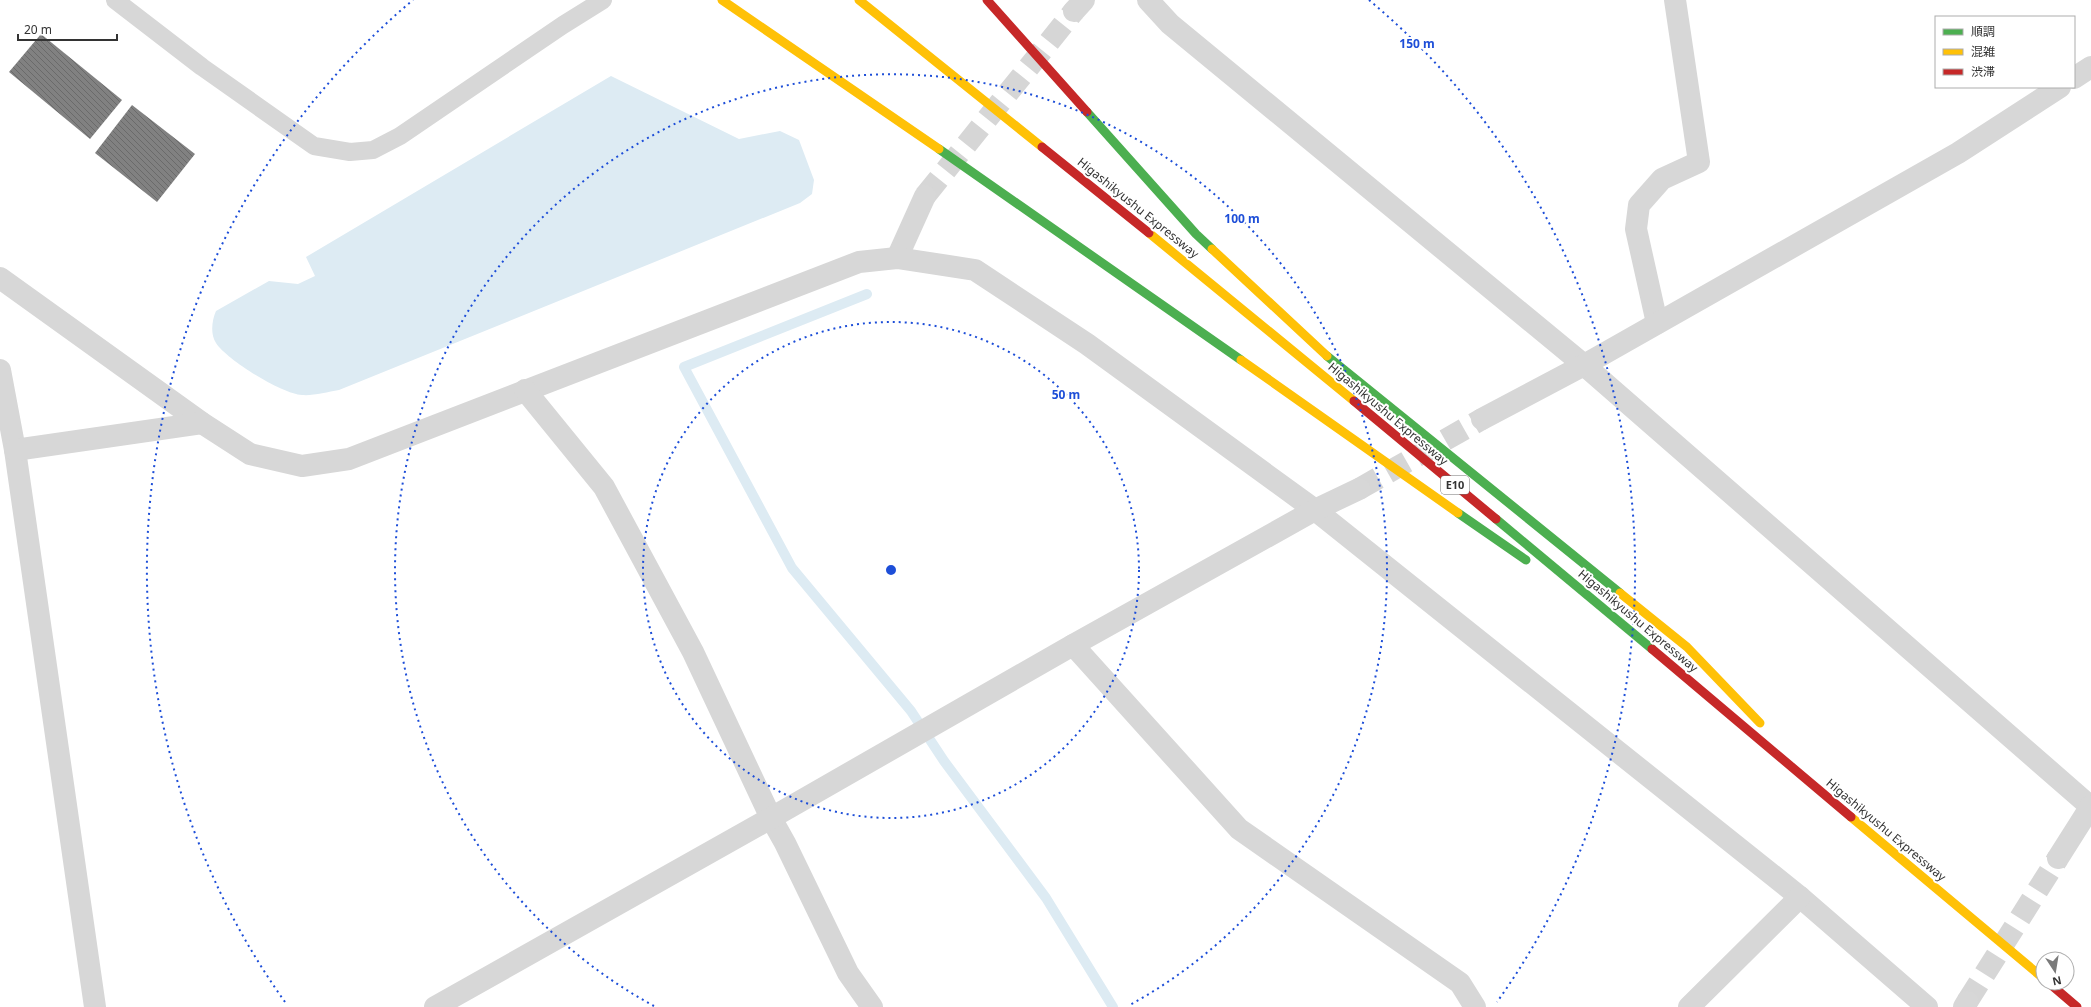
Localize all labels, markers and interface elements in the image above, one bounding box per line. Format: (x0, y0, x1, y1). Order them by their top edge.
scale bar (18, 16, 117, 42)
legend (1935, 16, 2075, 88)
text: 20 m (24, 21, 52, 38)
text: 順調 (1971, 23, 1995, 40)
text: 150 m (1399, 35, 1435, 52)
text: 混雑 (1971, 43, 1995, 60)
text: 渋滞 (1971, 63, 1995, 80)
street label: Higashikyushu Expressway (1074, 153, 1203, 262)
text: 100 m (1224, 210, 1260, 227)
street label: Higashikyushu Expressway (1325, 358, 1453, 469)
text: 50 m (1052, 386, 1080, 403)
road number: E10 (1441, 476, 1469, 494)
centre of rings (884, 563, 898, 577)
street label: Higashikyushu Expressway (1575, 565, 1703, 676)
street label: Higashikyushu Expressway (1823, 774, 1951, 885)
north arrow (2035, 951, 2075, 991)
text: N (2051, 973, 2063, 990)

